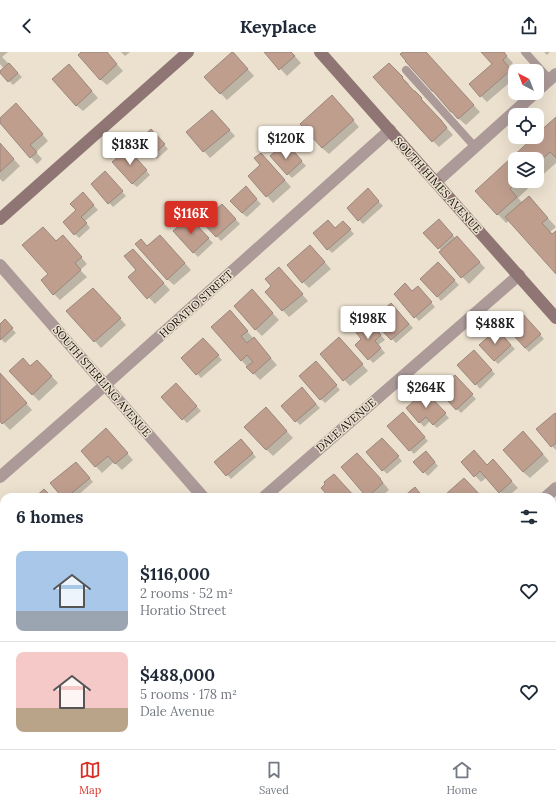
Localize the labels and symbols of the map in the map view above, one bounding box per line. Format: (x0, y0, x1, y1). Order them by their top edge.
north arrow (508, 64, 544, 100)
pin: $120K (258, 126, 314, 160)
pin: $183K (102, 132, 158, 166)
street label: SOUTH HIMES AVENUE (391, 134, 485, 236)
pin: $116K (163, 201, 219, 235)
street label: HORATIO STREET (156, 267, 236, 341)
pin: $198K (340, 306, 396, 340)
pin: $488K (467, 311, 523, 345)
street label: SOUTH STERLING AVENUE (50, 323, 154, 439)
pin: $264K (398, 375, 454, 409)
street label: DALE AVENUE (313, 395, 379, 455)

